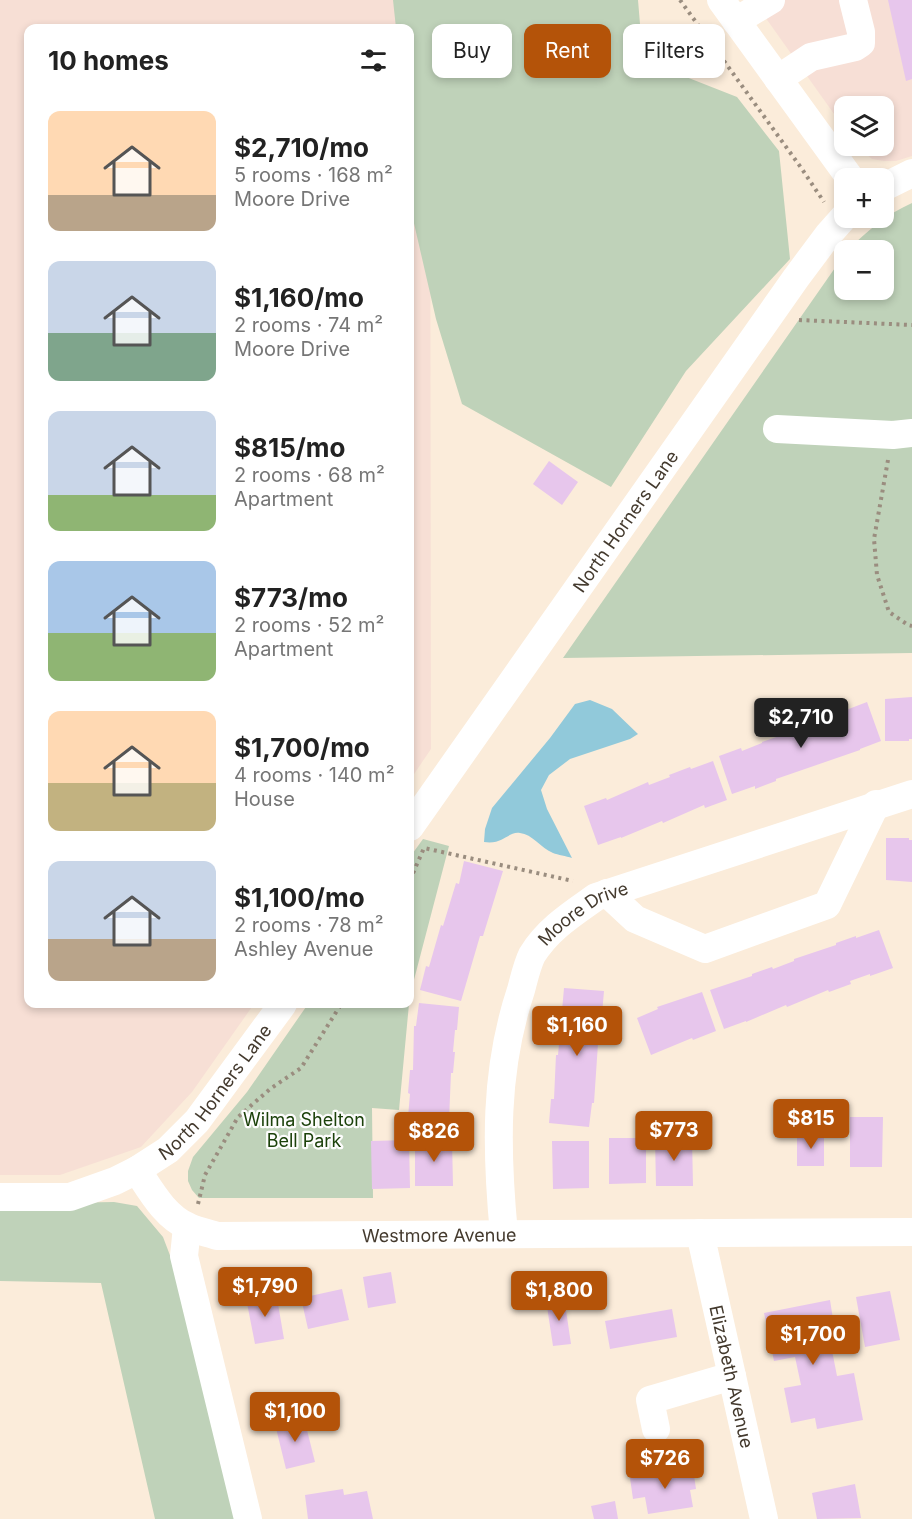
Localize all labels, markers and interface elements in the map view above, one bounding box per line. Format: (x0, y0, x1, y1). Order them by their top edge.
chip: Buy (432, 24, 512, 78)
chip: Rent (524, 24, 611, 78)
chip: Filters (623, 24, 725, 78)
icon: filters (357, 44, 390, 77)
text: 10 homes (48, 45, 169, 76)
map controls (834, 96, 894, 300)
button: layers (834, 96, 894, 156)
text: $2,710/mo (234, 132, 369, 163)
icon: home (96, 135, 168, 207)
text: 5 rooms · 168 m² (234, 163, 393, 187)
button: + (834, 168, 894, 228)
text: Moore Drive (234, 187, 350, 211)
button: − (834, 240, 894, 300)
text: $1,160/mo (234, 282, 364, 313)
icon: home (96, 285, 168, 357)
text: 2 rooms · 74 m² (234, 313, 383, 337)
text: Moore Drive (234, 337, 350, 361)
text: $815/mo (234, 432, 346, 463)
icon: home (96, 435, 168, 507)
street label: North Horners Lane (568, 446, 682, 596)
text: 2 rooms · 68 m² (234, 463, 385, 487)
text: Apartment (234, 487, 333, 511)
text: $773/mo (234, 582, 348, 613)
icon: home (96, 585, 168, 657)
text: 2 rooms · 52 m² (234, 613, 384, 637)
text: Apartment (234, 637, 333, 661)
pin: $2,710 (752, 698, 850, 749)
text: $2,710 (768, 705, 834, 729)
text: $1,700/mo (234, 732, 370, 763)
icon: home (96, 735, 168, 807)
text: 4 rooms · 140 m² (234, 763, 394, 787)
text: House (234, 787, 295, 811)
street label: Moore Drive (533, 877, 631, 949)
text: $1,100/mo (234, 882, 365, 913)
icon: home (96, 885, 168, 957)
text: 2 rooms · 78 m² (234, 913, 383, 937)
text: Ashley Avenue (234, 937, 373, 961)
pin: $1,160 (528, 1006, 626, 1057)
text: $1,160 (546, 1013, 608, 1037)
street label: North Horners Lane (154, 1020, 275, 1164)
pin: $815 (775, 1099, 847, 1150)
text: $815 (787, 1106, 835, 1130)
park label: Wilma Shelton Bell Park (243, 1109, 365, 1151)
pin: $773 (638, 1111, 710, 1162)
pin: $826 (398, 1112, 470, 1163)
text: $773 (649, 1118, 699, 1142)
text: $826 (408, 1119, 460, 1143)
street label: Westmore Avenue (362, 1224, 517, 1246)
pin: $1,790 (216, 1267, 314, 1318)
pin: $1,800 (510, 1271, 608, 1322)
text: $1,790 (232, 1274, 298, 1298)
text: $1,800 (525, 1278, 593, 1302)
street label: Elizabeth Avenue (706, 1303, 758, 1450)
pin: $1,700 (764, 1315, 862, 1366)
text: $1,700 (780, 1322, 846, 1346)
pin: $1,100 (246, 1392, 344, 1443)
text: $1,100 (264, 1399, 326, 1423)
pin: $726 (629, 1439, 701, 1490)
text: $726 (640, 1446, 690, 1470)

